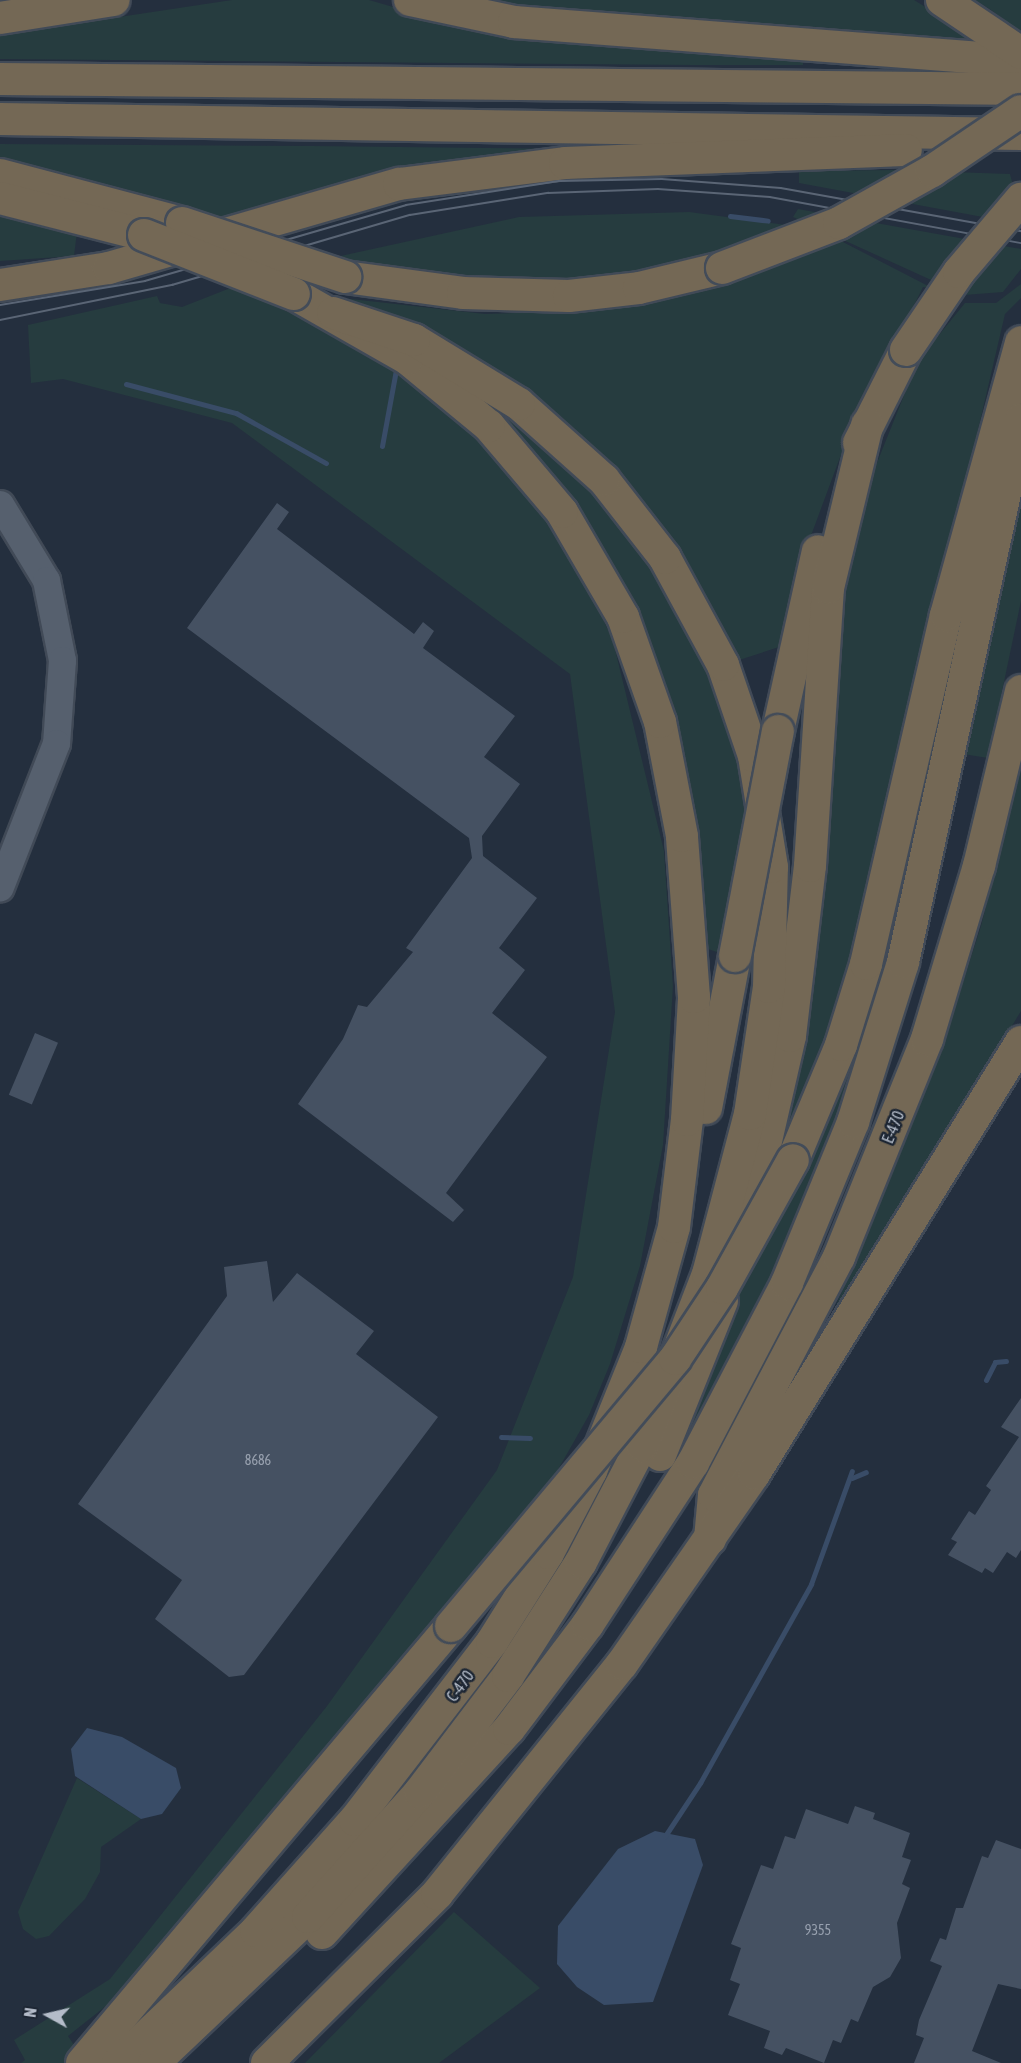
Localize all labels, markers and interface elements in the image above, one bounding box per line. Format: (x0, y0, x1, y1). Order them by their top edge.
street label: E-470 (878, 1108, 908, 1146)
house number: 8686 (245, 1452, 271, 1468)
street label: C-470 (442, 1667, 478, 1705)
house number: 9355 (805, 1922, 831, 1938)
north arrow (18, 1985, 78, 2045)
text: N (21, 2007, 40, 2018)

